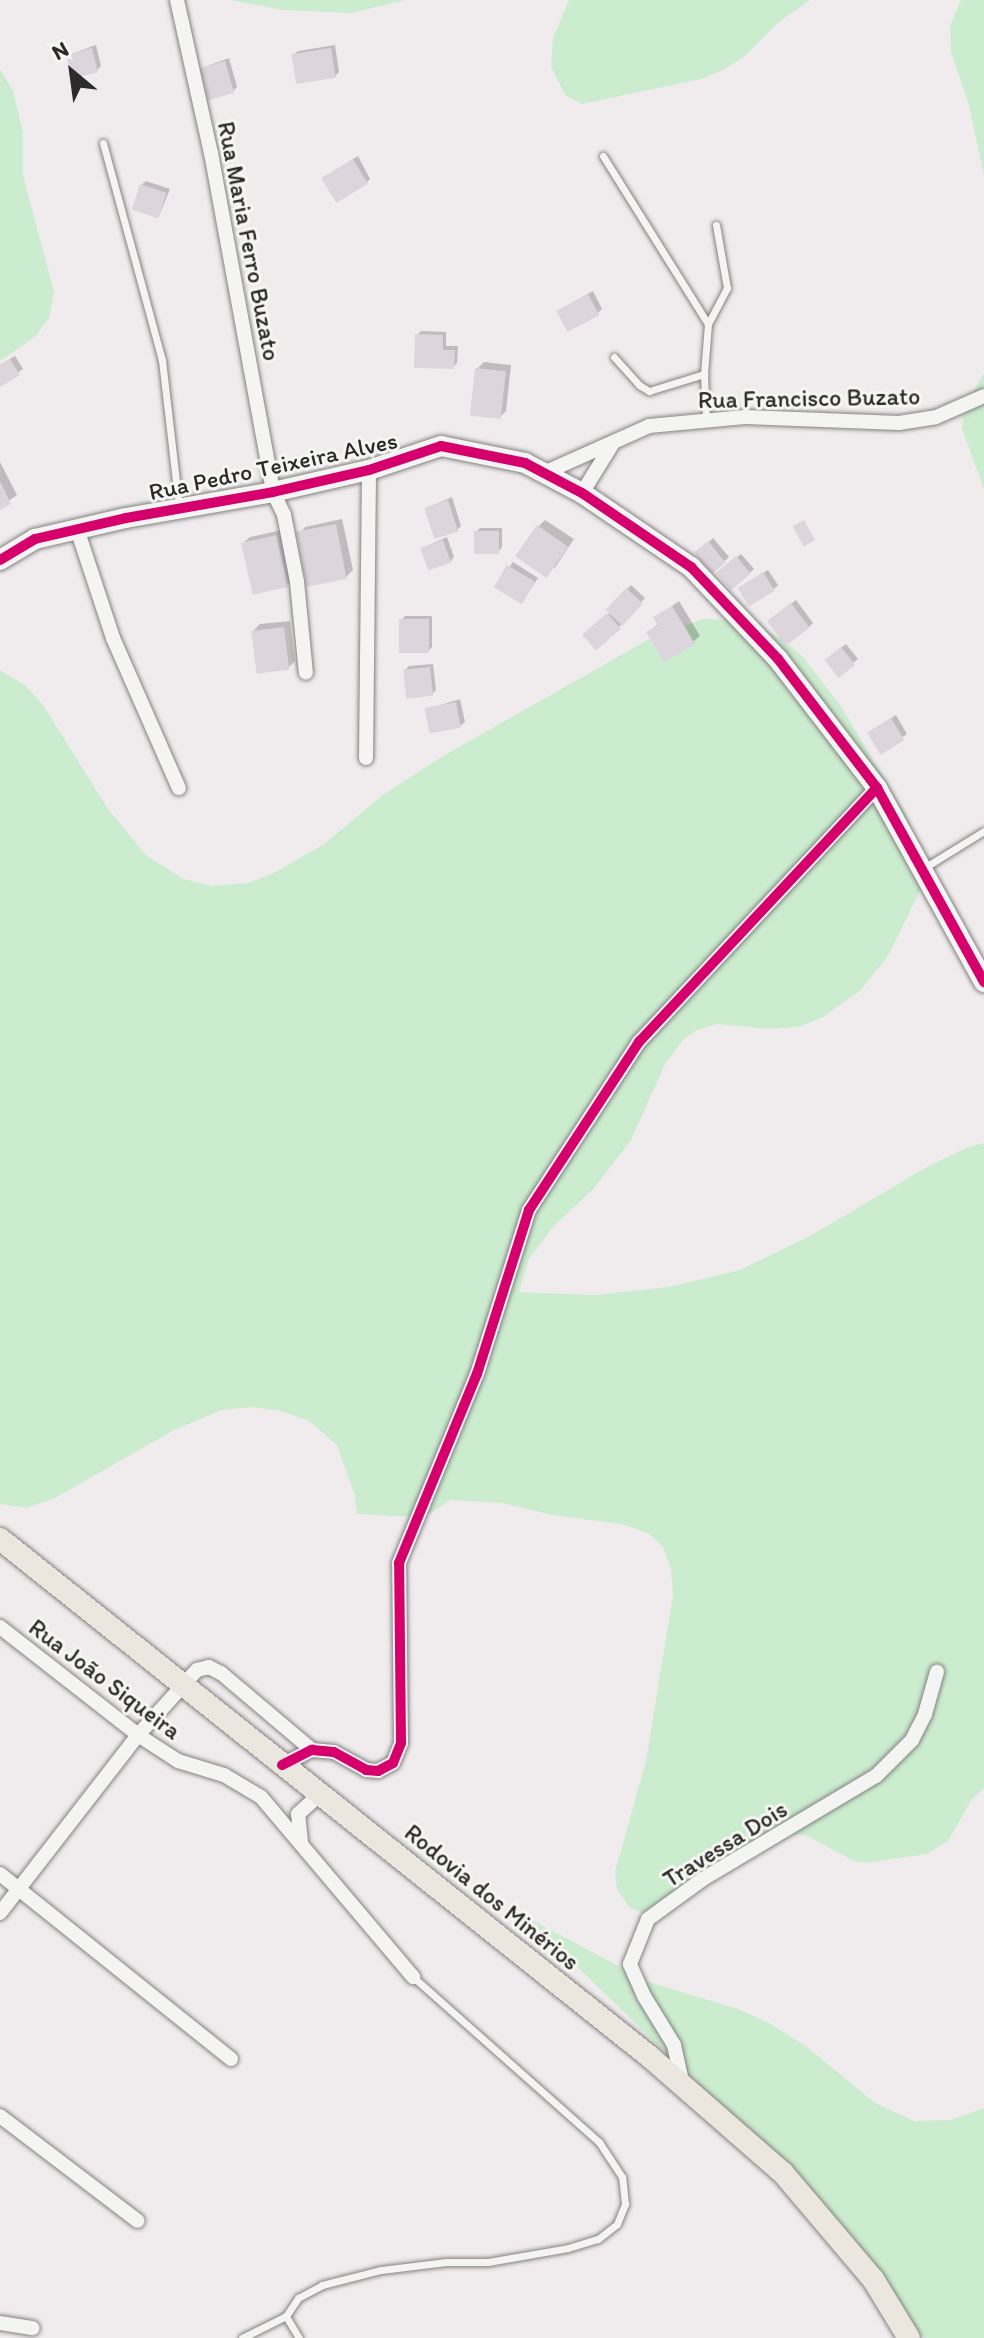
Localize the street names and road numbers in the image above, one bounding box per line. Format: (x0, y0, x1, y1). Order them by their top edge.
street label: Rua Maria Ferro Buzato (212, 120, 286, 362)
street label: Rua Francisco Buzato (698, 382, 920, 414)
street label: Rua Pedro Teixeira Alves (148, 426, 398, 506)
street label: Rua João Siqueira (24, 1613, 186, 1745)
street label: Travessa Dois (658, 1795, 792, 1893)
street label: Rodovia dos Minérios (399, 1818, 585, 1976)

